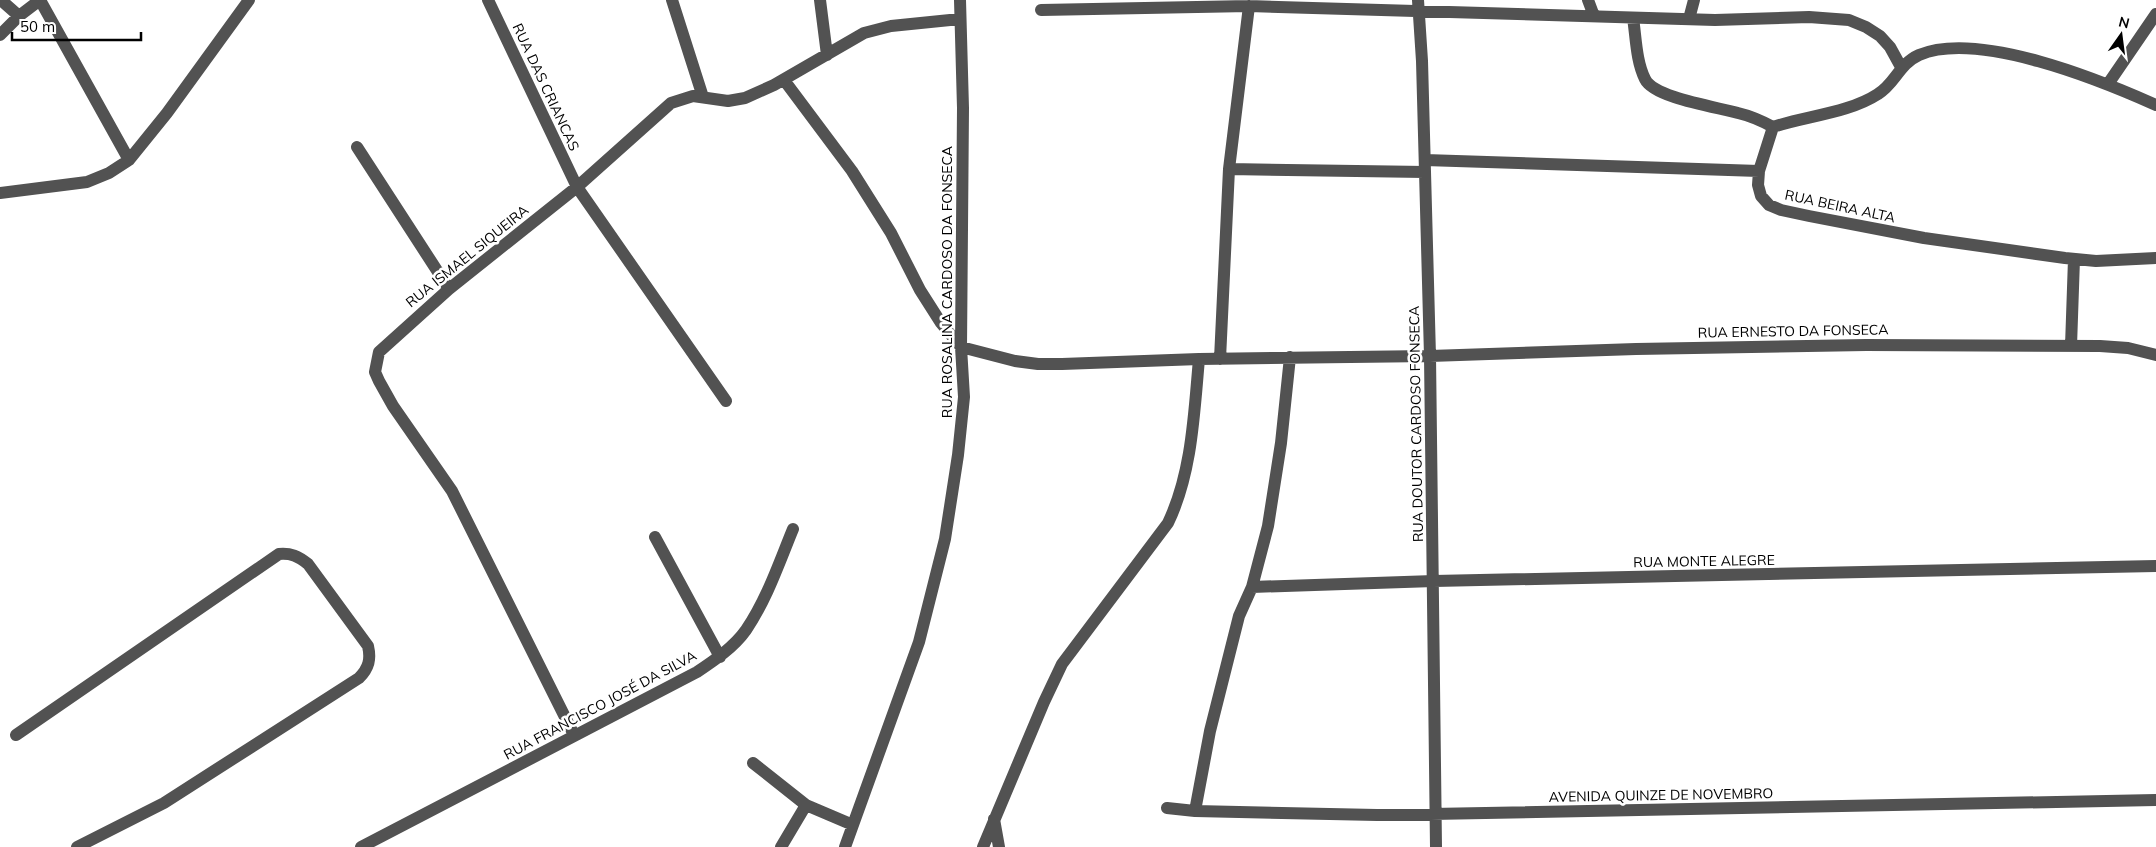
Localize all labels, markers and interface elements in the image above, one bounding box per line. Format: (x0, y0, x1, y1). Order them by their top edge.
scale bar (12, 10, 141, 42)
north arrow (2096, 10, 2146, 60)
text: N (2117, 12, 2131, 32)
text: 50 m (20, 17, 55, 36)
street label: RUA DAS CRIANCAS (509, 20, 584, 154)
street label: RUA ROSALINA CARDOSO DA FONSECA (938, 145, 956, 418)
street label: RUA BEIRA ALTA (1783, 186, 1898, 227)
street label: RUA ISMAEL SIQUEIRA (402, 200, 533, 311)
street label: RUA DOUTOR CARDOSO FONSECA (1405, 305, 1427, 542)
street label: RUA ERNESTO DA FONSECA (1697, 320, 1889, 342)
street label: RUA MONTE ALEGRE (1633, 551, 1775, 571)
street label: RUA FRANCISCO JOSÉ DA SILVA (501, 646, 700, 764)
street label: AVENIDA QUINZE DE NOVEMBRO (1549, 784, 1773, 806)

